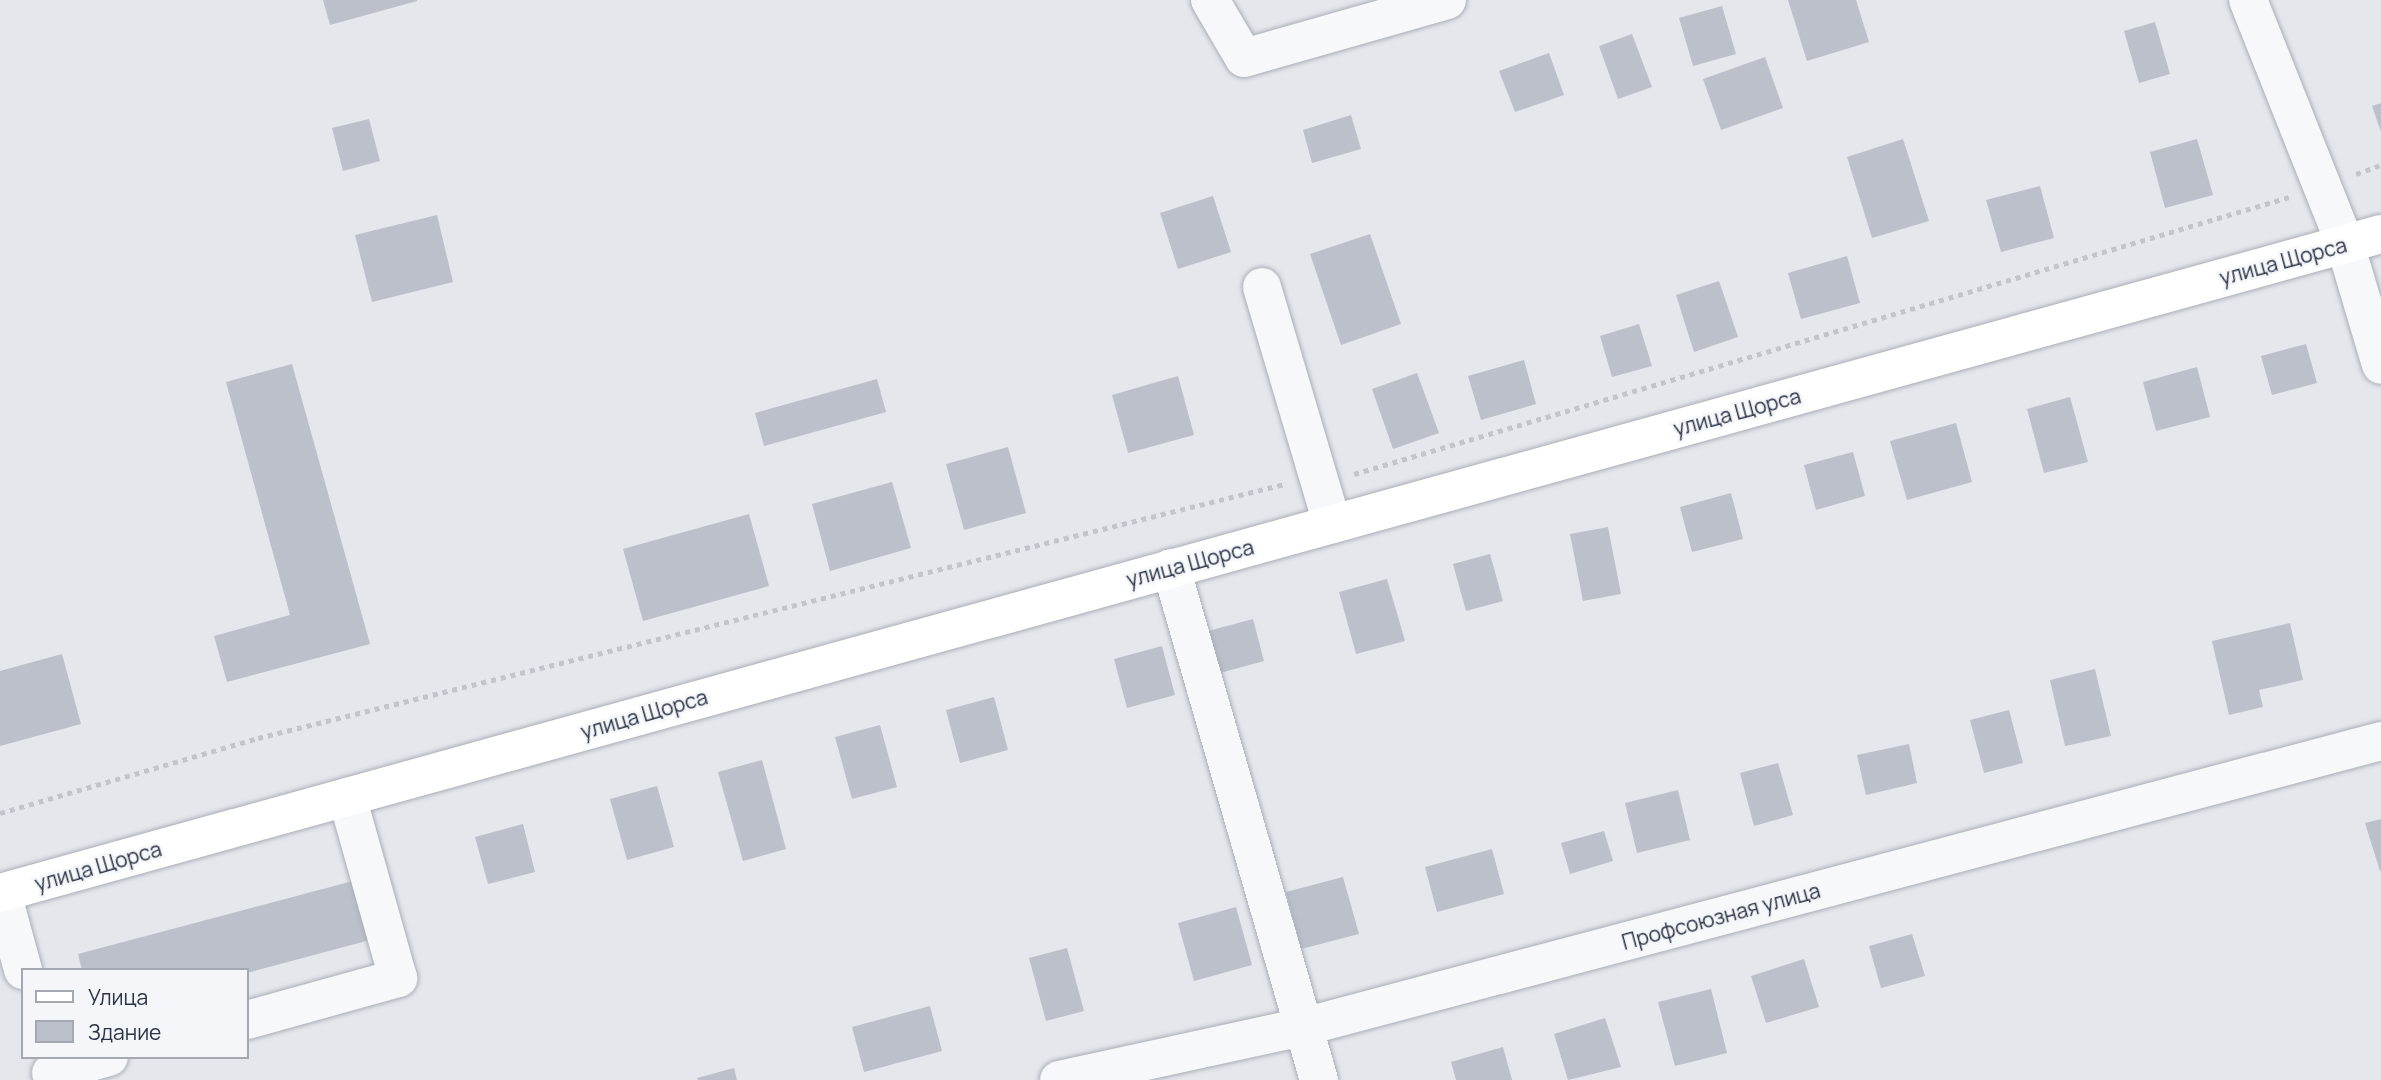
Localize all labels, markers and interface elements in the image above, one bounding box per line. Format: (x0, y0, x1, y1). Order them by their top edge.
street label: улица Щорса (2216, 232, 2350, 290)
street label: улица Щорса (1670, 383, 1804, 441)
street label: улица Щорса (1123, 534, 1257, 592)
street label: улица Щорса (578, 684, 710, 744)
street label: улица Щорса (32, 836, 164, 896)
street label: Профсоюзная улица (1619, 877, 1823, 955)
legend (21, 968, 248, 1059)
text: Улица (88, 983, 148, 1011)
text: Здание (88, 1018, 161, 1046)

